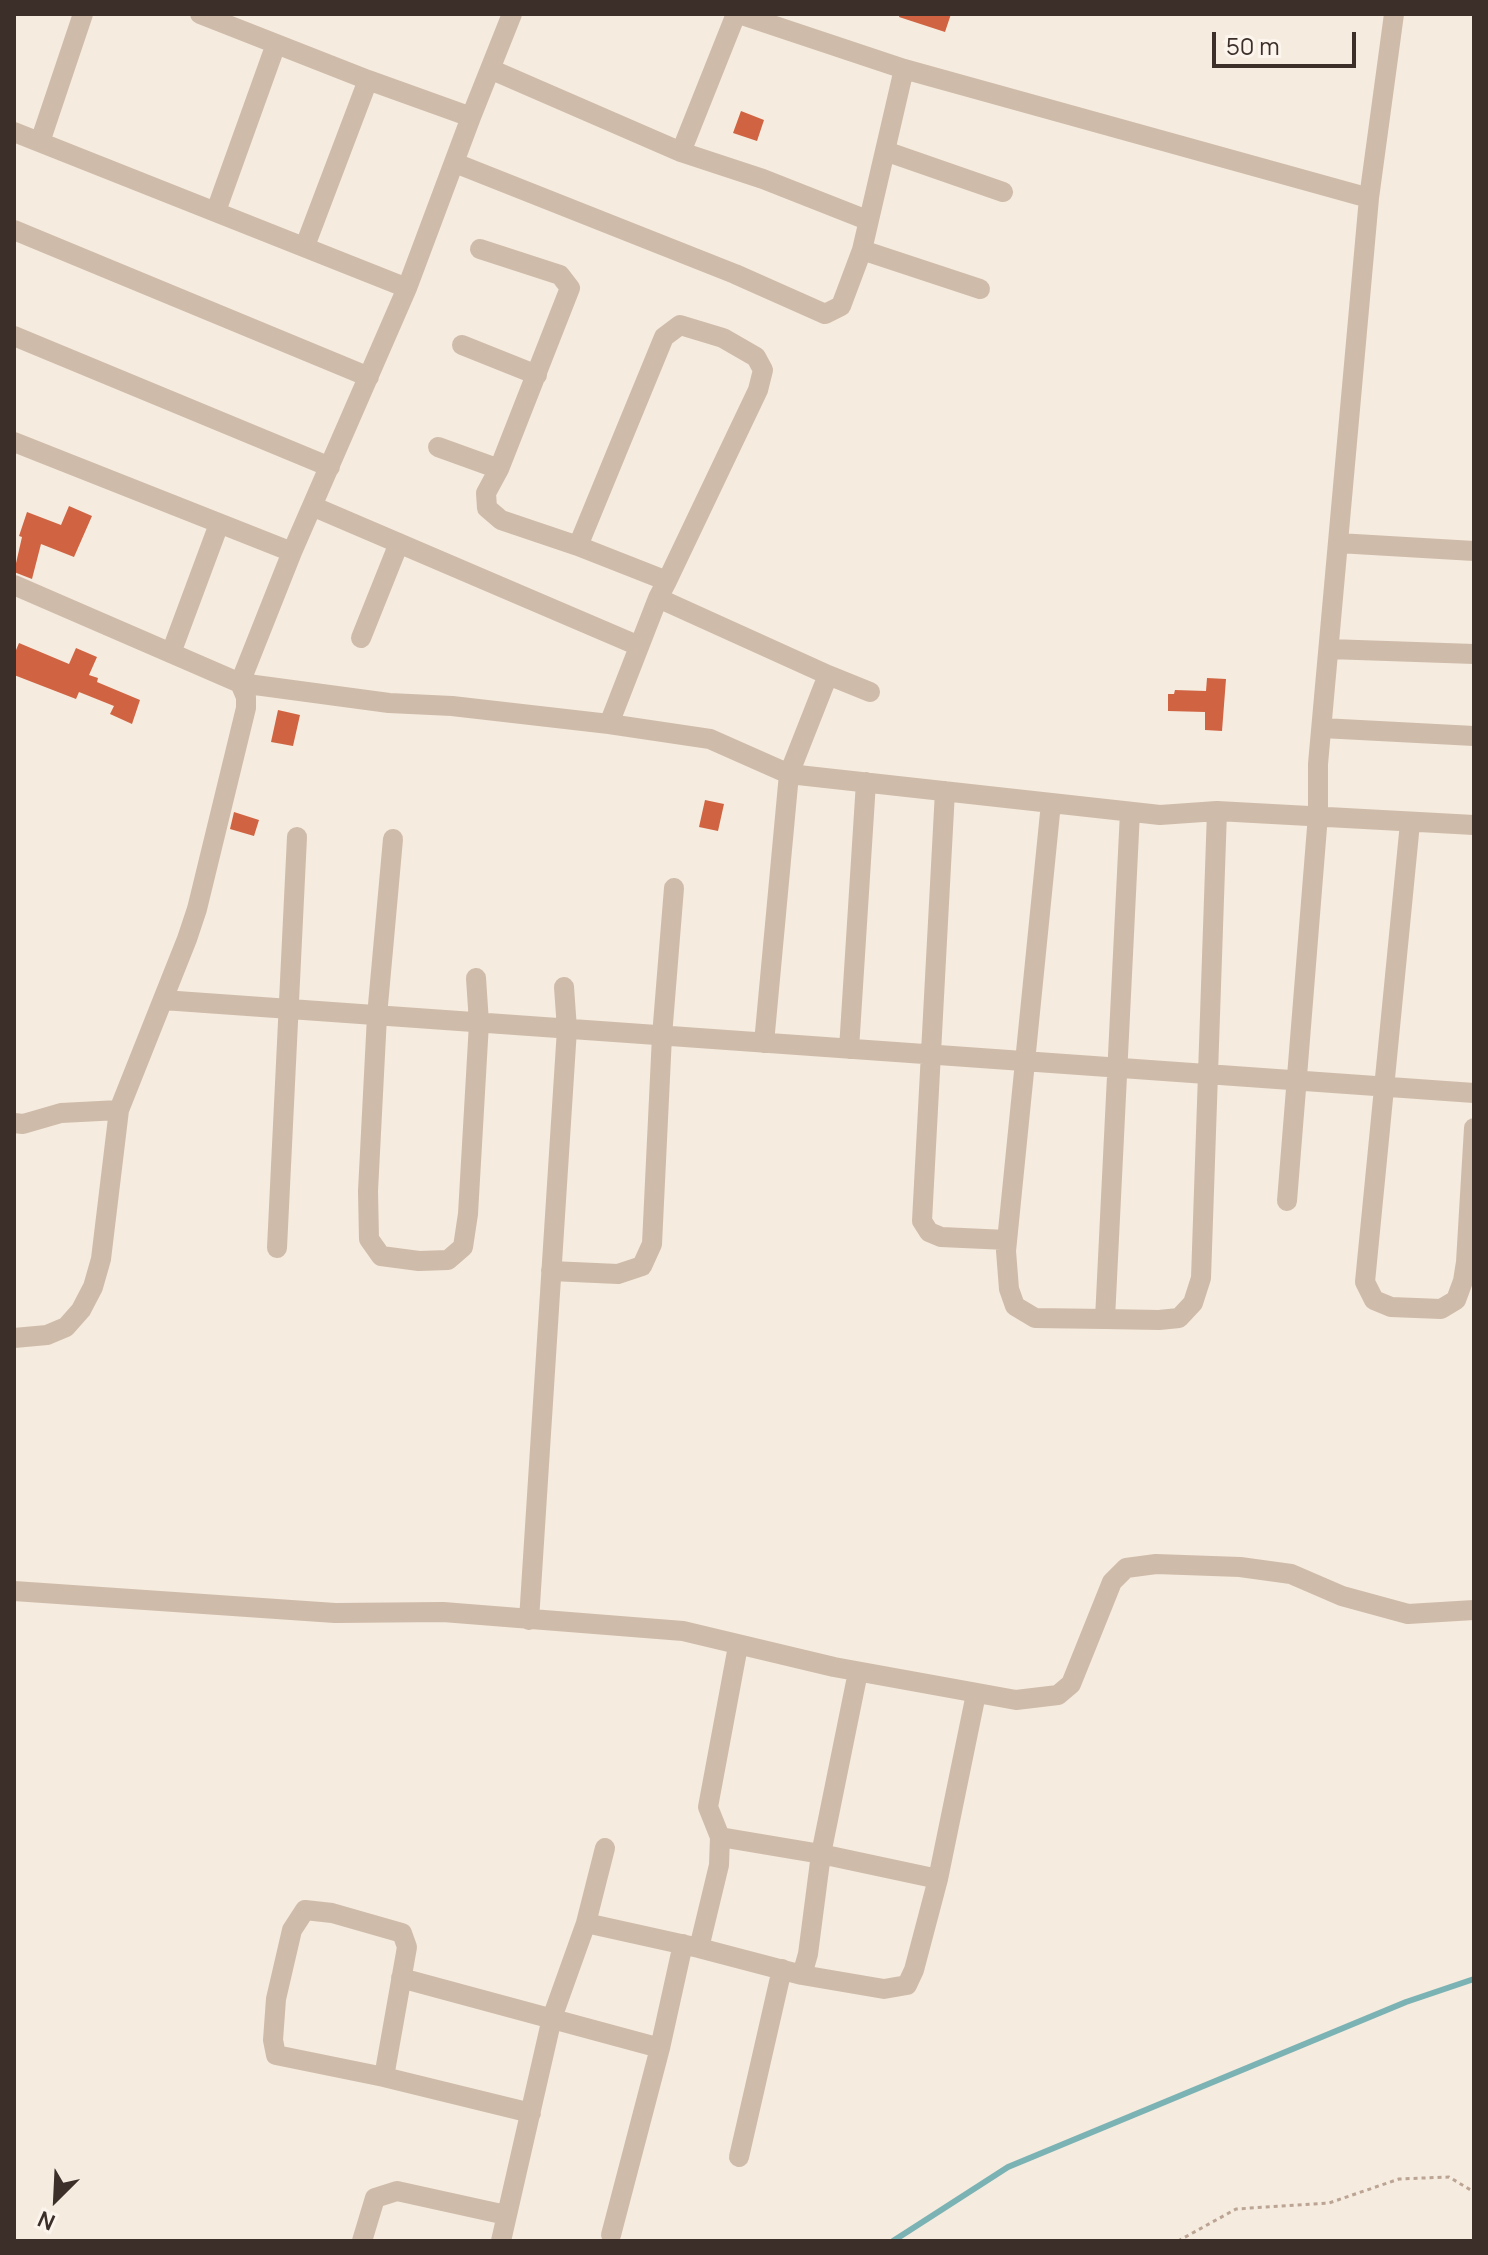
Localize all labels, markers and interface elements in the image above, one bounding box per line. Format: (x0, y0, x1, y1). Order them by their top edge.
scale bar (1216, 16, 1360, 66)
text: 50 m (1226, 29, 1280, 62)
north arrow (16, 2159, 96, 2239)
text: N (33, 2204, 60, 2238)

